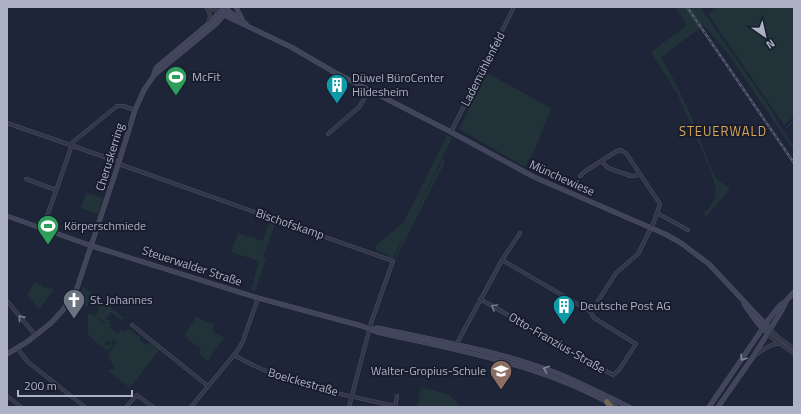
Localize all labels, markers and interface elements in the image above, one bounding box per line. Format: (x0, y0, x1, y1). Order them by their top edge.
north arrow (745, 16, 785, 56)
street label: Lademühlenfeld (456, 28, 509, 109)
text: N (763, 36, 778, 53)
sports icon: McFit (163, 64, 189, 97)
place label: McFit (192, 67, 221, 86)
place label: Düwel BüroCenter Hildesheim (352, 68, 444, 101)
building icon: Düwel BüroCenter Hildesheim (324, 72, 350, 105)
street label: Cheruskerring (90, 120, 129, 193)
district label: STEUERWALD (679, 121, 767, 141)
street label: Münchewiese (526, 155, 598, 200)
street label: Bischofskamp (253, 203, 327, 244)
sports icon: Körperschmiede (35, 213, 61, 246)
place label: Körperschmiede (64, 216, 146, 235)
street label: Steuerwalder Straße (140, 240, 245, 291)
church icon: St. Johannes (61, 287, 87, 320)
place label: St. Johannes (90, 290, 153, 309)
building icon: Deutsche Post AG (551, 293, 577, 326)
place label: Deutsche Post AG (580, 296, 671, 315)
one-way arrow (491, 305, 498, 312)
street label: Otto-Franzius-Straße (505, 307, 609, 378)
one-way arrow (19, 316, 26, 323)
one-way arrow (740, 354, 748, 361)
school or university icon: Walter-Gropius-Schule (488, 358, 514, 391)
place label: Walter-Gropius-Schule (371, 361, 486, 380)
street label: Boelckestraße (266, 362, 341, 401)
one-way arrow (543, 365, 550, 374)
scale bar (18, 372, 132, 398)
text: 200 m (24, 376, 57, 395)

